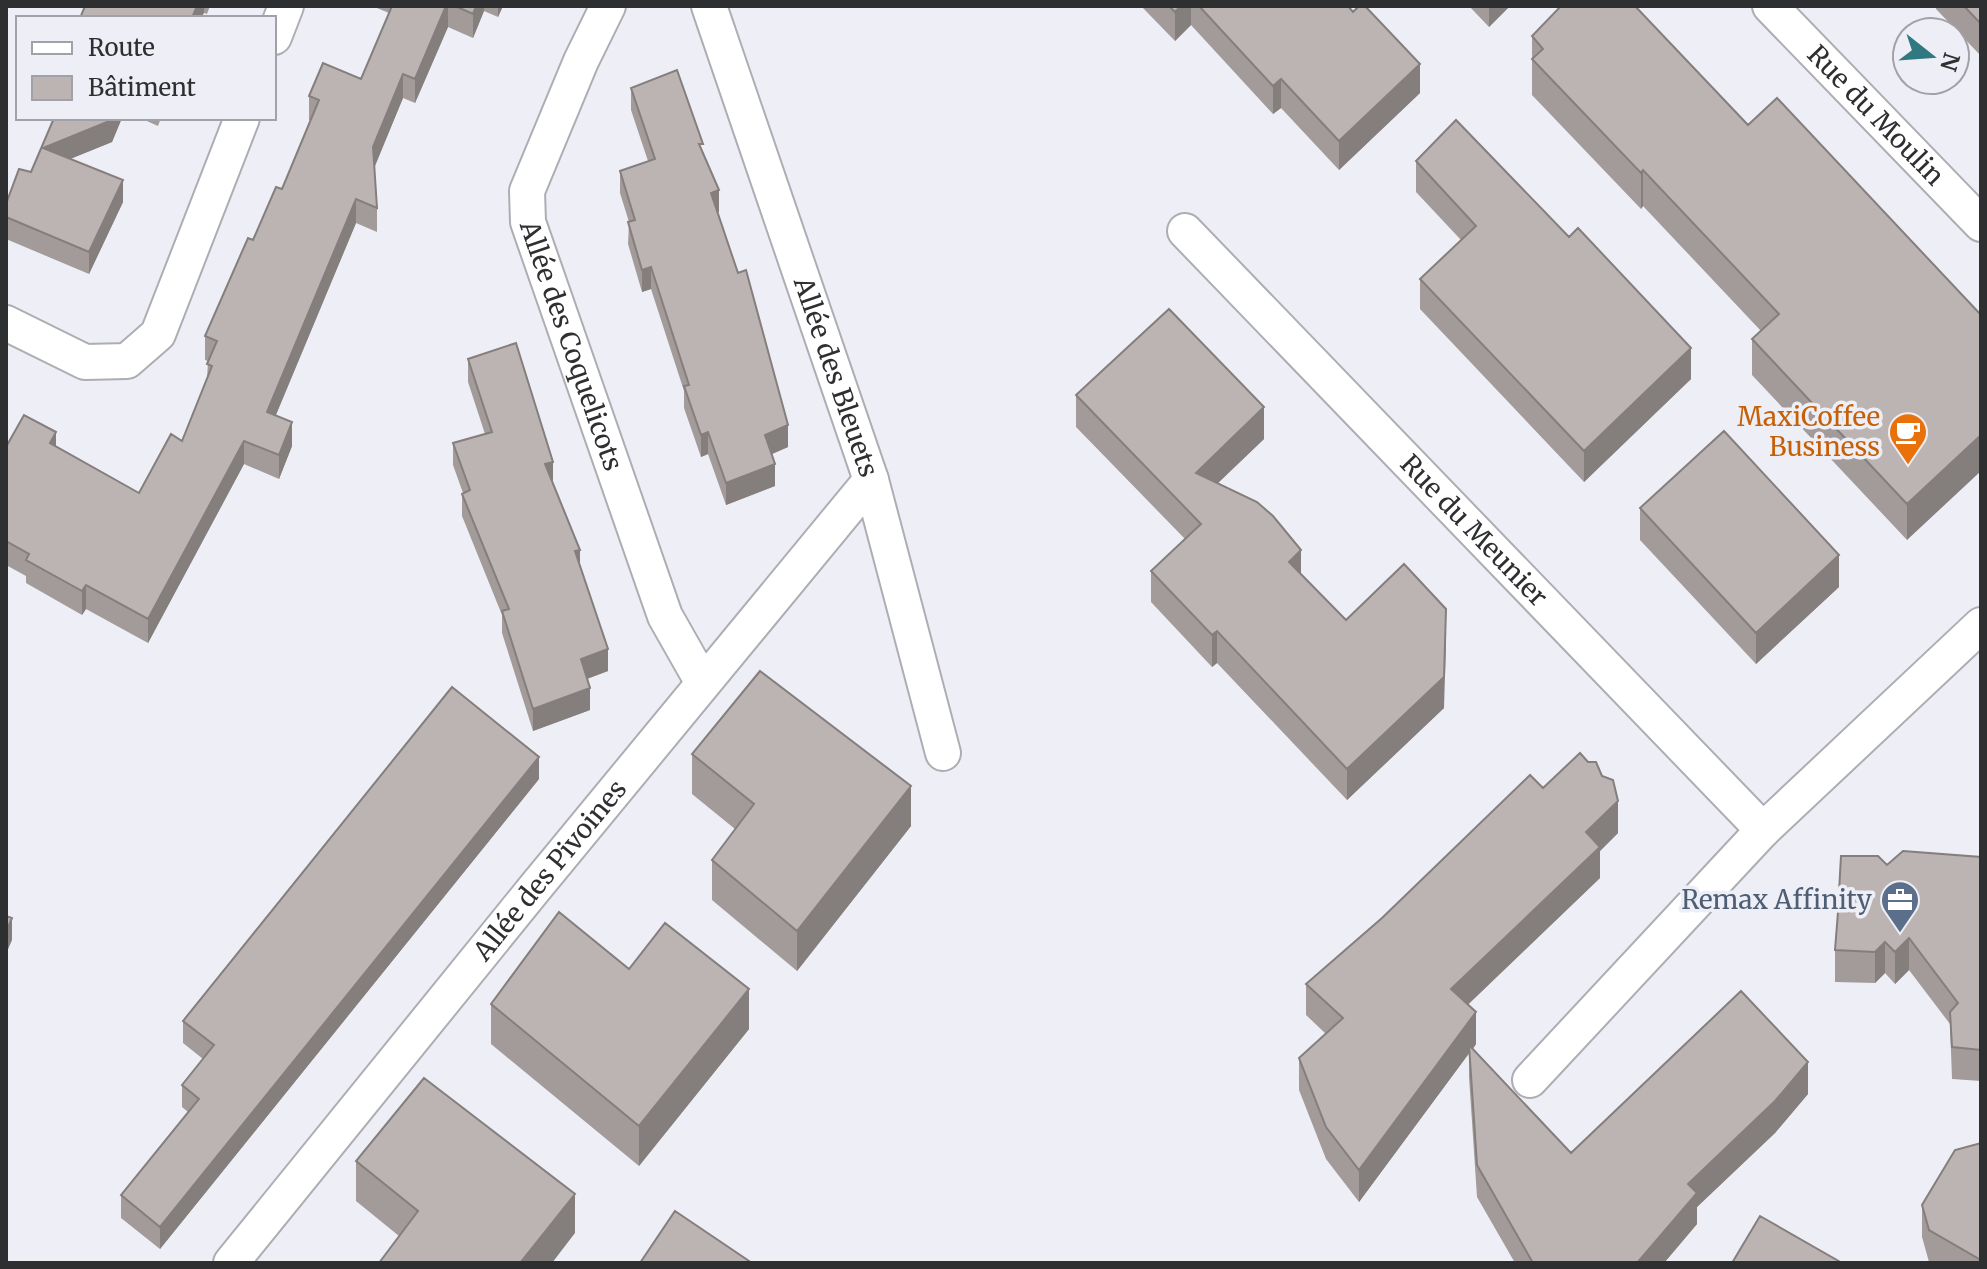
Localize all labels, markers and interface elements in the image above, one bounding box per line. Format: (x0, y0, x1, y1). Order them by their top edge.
legend (16, 16, 276, 120)
north arrow (1891, 16, 1971, 96)
text: Route (88, 32, 155, 63)
street label: Rue du Moulin (1801, 38, 1951, 192)
text: N (1934, 49, 1966, 75)
text: Bâtiment (88, 72, 197, 103)
street label: Allée des Coquelicots (512, 215, 630, 475)
street label: Allée des Bleuets (787, 272, 886, 481)
place label: MaxiCoffee Business (1737, 400, 1880, 463)
cafe icon: MaxiCoffee Business (1887, 411, 1929, 466)
street label: Rue du Meunier (1394, 447, 1555, 613)
street label: Allée des Pivoines (465, 773, 633, 968)
office icon: Remax Affinity (1879, 879, 1921, 934)
place label: Remax Affinity (1681, 883, 1873, 916)

